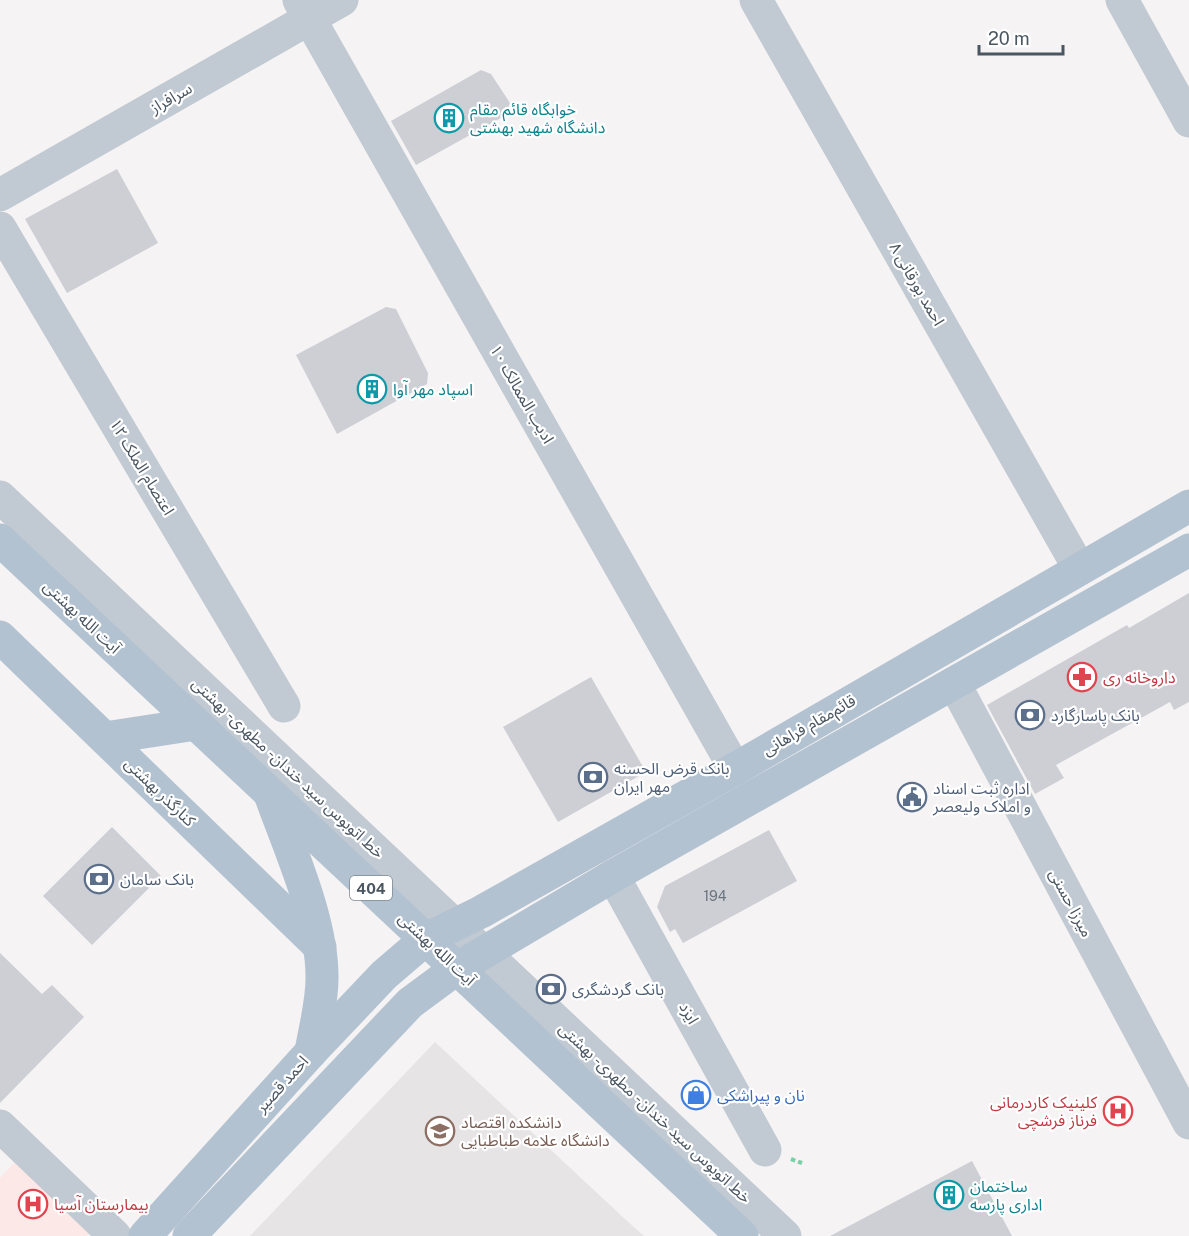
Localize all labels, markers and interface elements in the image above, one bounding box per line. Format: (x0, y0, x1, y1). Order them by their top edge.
scale bar (979, 18, 1063, 56)
text: 20 m (988, 28, 1030, 49)
street label: سرافراز (146, 79, 195, 118)
place label: خوابگاه قائم مقام دانشگاه شهید بهشتی (470, 100, 605, 137)
building icon: خوابگاه قائم مقام دانشگاه شهید بهشتی (433, 102, 465, 134)
street label: احمد بورقانی ۸ (886, 239, 948, 329)
street label: ادیب الممالک ۱۰ (486, 341, 558, 447)
building icon: اسپاد مهر آوا (356, 373, 388, 405)
place label: اسپاد مهر آوا (393, 380, 473, 400)
street label: اعتصام الملک ۱۲ (103, 415, 178, 520)
street label: آیت الله بهشتی (40, 577, 125, 658)
pharmacy icon: داروخانه ری (1066, 661, 1098, 693)
place label: داروخانه ری (1103, 668, 1176, 687)
street label: خط اتوبوس سید خندان - مطهری - بهشتی (188, 674, 388, 862)
street label: قائم‌مقام فراهانی (759, 691, 861, 762)
bank icon: بانک پاسارگارد (1014, 699, 1046, 731)
place label: بانک پاسارگارد (1051, 706, 1140, 726)
street label: کنارگذر بهشتی (121, 754, 199, 831)
place label: بانک قرض الحسنه مهر ایران (614, 759, 730, 796)
bank icon: بانک قرض الحسنه مهر ایران (577, 761, 609, 793)
place label: اداره ثبت اسناد و املاک ولیعصر (932, 779, 1031, 816)
public building icon: اداره ثبت اسناد و املاک ولیعصر (896, 781, 928, 813)
bank icon: بانک سامان (83, 863, 115, 895)
street label: میرزا حسنی (1045, 866, 1097, 940)
place label: بانک سامان (120, 870, 194, 889)
road number: 404 (350, 876, 392, 900)
house number: 194 (703, 888, 727, 904)
street label: آیت الله بهشتی (395, 909, 480, 990)
bank icon: بانک گردشگری (535, 973, 567, 1005)
place label: بانک گردشگری (572, 980, 664, 999)
street label: ایزد (675, 999, 703, 1027)
street label: خط اتوبوس سید خندان - مطهری - بهشتی (555, 1019, 755, 1207)
street label: احمد قصیر (251, 1052, 312, 1117)
shop icon: نان و پیراشکی (680, 1079, 712, 1111)
place label: نان و پیراشکی (717, 1086, 805, 1106)
place label: کلینیک کاردرمانی فرناز فرشچی (990, 1093, 1097, 1131)
hospital icon: کلینیک کاردرمانی فرناز فرشچی (1102, 1095, 1134, 1127)
place label: دانشکده اقتصاد دانشگاه علامه طباطبایی (461, 1113, 610, 1150)
school or university icon: دانشکده اقتصاد دانشگاه علامه طباطبایی (424, 1115, 456, 1147)
place label: ساختمان اداری پارسه (970, 1177, 1042, 1215)
building icon: ساختمان اداری پارسه (933, 1179, 965, 1211)
hospital icon: بیمارستان آسیا (17, 1188, 49, 1220)
place label: بیمارستان آسیا (54, 1195, 149, 1214)

